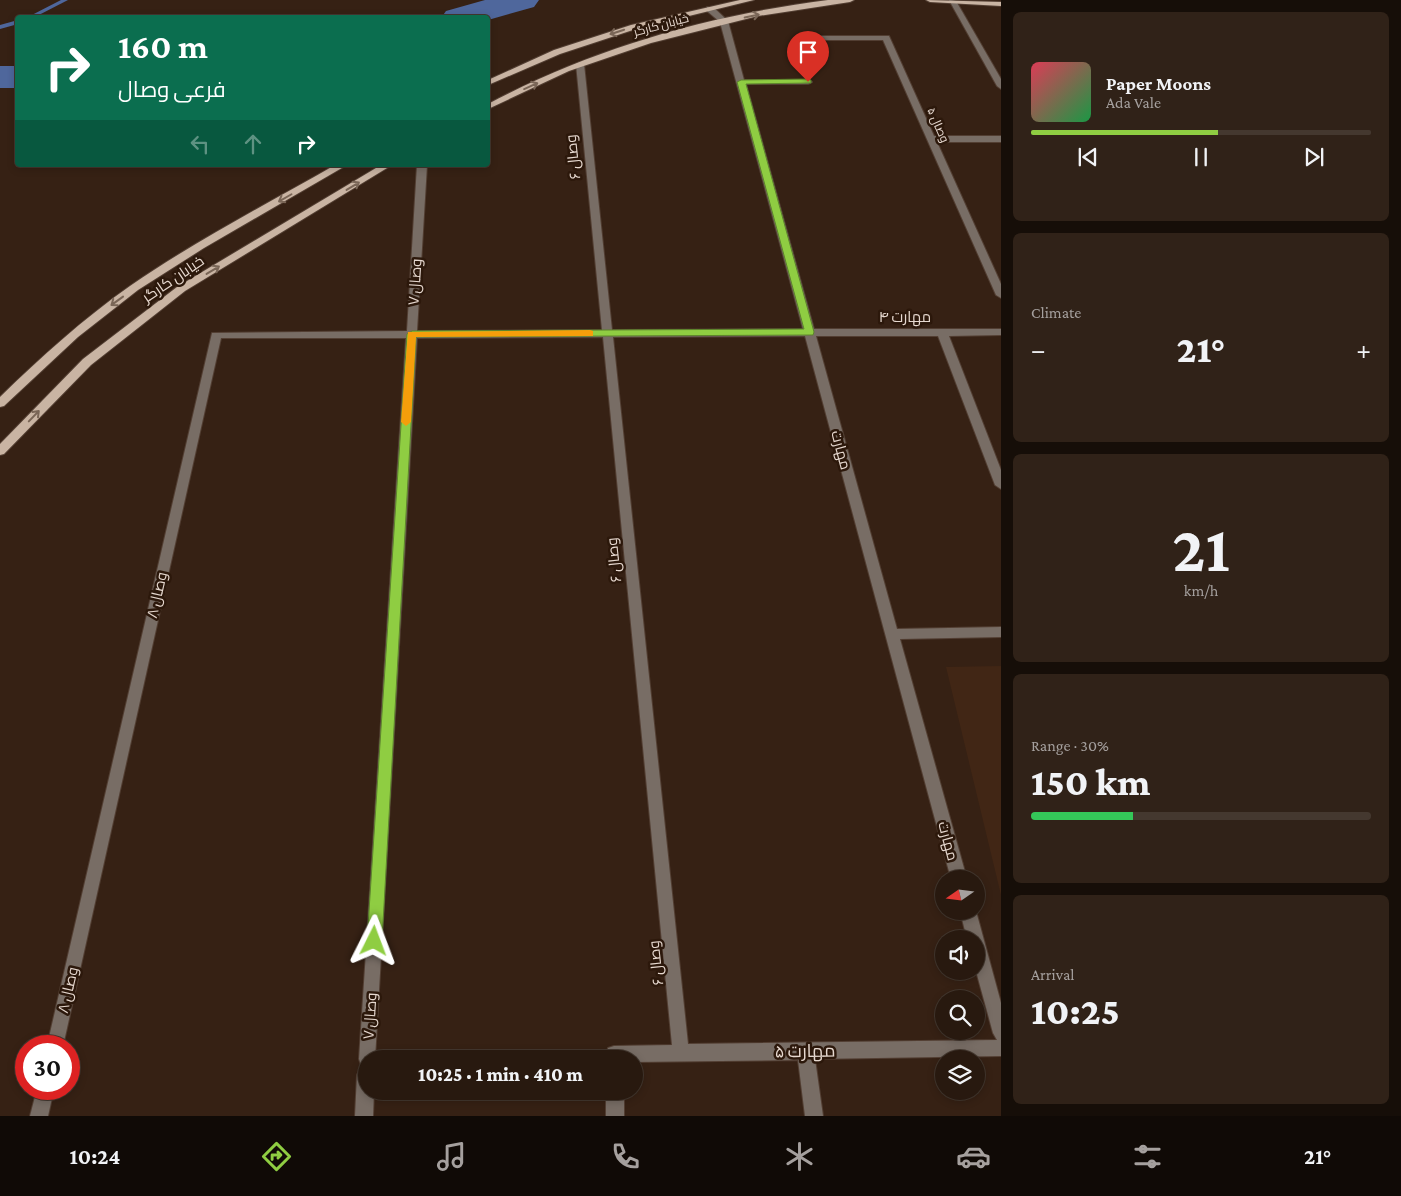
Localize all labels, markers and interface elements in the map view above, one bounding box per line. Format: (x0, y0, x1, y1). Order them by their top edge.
one-way arrow (744, 10, 760, 20)
street label: خیابان کارگر (631, 11, 690, 39)
text: 160 m (118, 27, 208, 66)
one-way arrow (610, 28, 626, 37)
pin (787, 31, 829, 82)
icon: right (35, 35, 100, 100)
icon: arrive (794, 38, 822, 66)
text: Paper Moons (1106, 73, 1211, 94)
text: فرعی وصال (118, 77, 226, 102)
one-way arrow (523, 80, 538, 90)
text: Ada Vale (1106, 94, 1161, 111)
street label: وصال ۵ (924, 105, 952, 145)
icon: left (186, 130, 214, 158)
icon: ahead (239, 130, 267, 158)
icon: right (292, 130, 320, 158)
street label: وصال ۶ (563, 134, 584, 180)
icon: previous (1074, 143, 1102, 171)
icon: pause (1187, 143, 1215, 171)
icon: next (1300, 143, 1328, 171)
one-way arrow (345, 181, 359, 191)
one-way arrow (278, 194, 293, 204)
street label: خیابان کارگر (138, 253, 208, 308)
street label: وصال ۷ (405, 258, 426, 306)
one-way arrow (206, 264, 220, 274)
one-way arrow (110, 296, 124, 306)
text: Climate (1031, 304, 1081, 321)
street label: مهارت ۴ (879, 309, 931, 327)
text: 21° (1177, 328, 1225, 370)
text: − (1031, 334, 1046, 365)
text: + (1356, 334, 1371, 365)
one-way arrow (28, 410, 40, 422)
street label: مهارت (826, 429, 854, 472)
text: 21 (1172, 513, 1230, 585)
street label: وصال ۶ (604, 537, 625, 583)
street label: وصال ۸ (144, 570, 171, 620)
text: km/h (1184, 582, 1218, 599)
text: Range · 30% (1031, 737, 1109, 754)
text: 150 km (1031, 761, 1150, 803)
street label: مهارت (933, 820, 961, 863)
north arrow (935, 870, 985, 920)
map controls (935, 870, 985, 1100)
position arrow (347, 914, 399, 966)
button: sound (935, 930, 985, 980)
street label: وصال ۶ (646, 940, 667, 986)
street label: وصال ۸ (55, 965, 82, 1015)
text: Arrival (1031, 966, 1075, 983)
button: search (935, 990, 985, 1040)
text: 10:25 (1031, 990, 1120, 1032)
street label: وصال ۷ (360, 992, 381, 1040)
speed limit sign: 30 (15, 1035, 80, 1100)
street label: مهارت ۵ (774, 1040, 836, 1063)
button: layers (935, 1050, 985, 1100)
text: 10:25 · 1 min · 410 m (418, 1064, 583, 1085)
icon: directions (259, 1139, 294, 1174)
icon: music (434, 1139, 469, 1174)
icon: phone (608, 1139, 643, 1174)
icon: climate (782, 1139, 817, 1174)
icon: car (956, 1139, 991, 1174)
icon: filters (1130, 1139, 1165, 1174)
text: 10:24 (70, 1144, 120, 1169)
text: 21° (1304, 1144, 1331, 1169)

